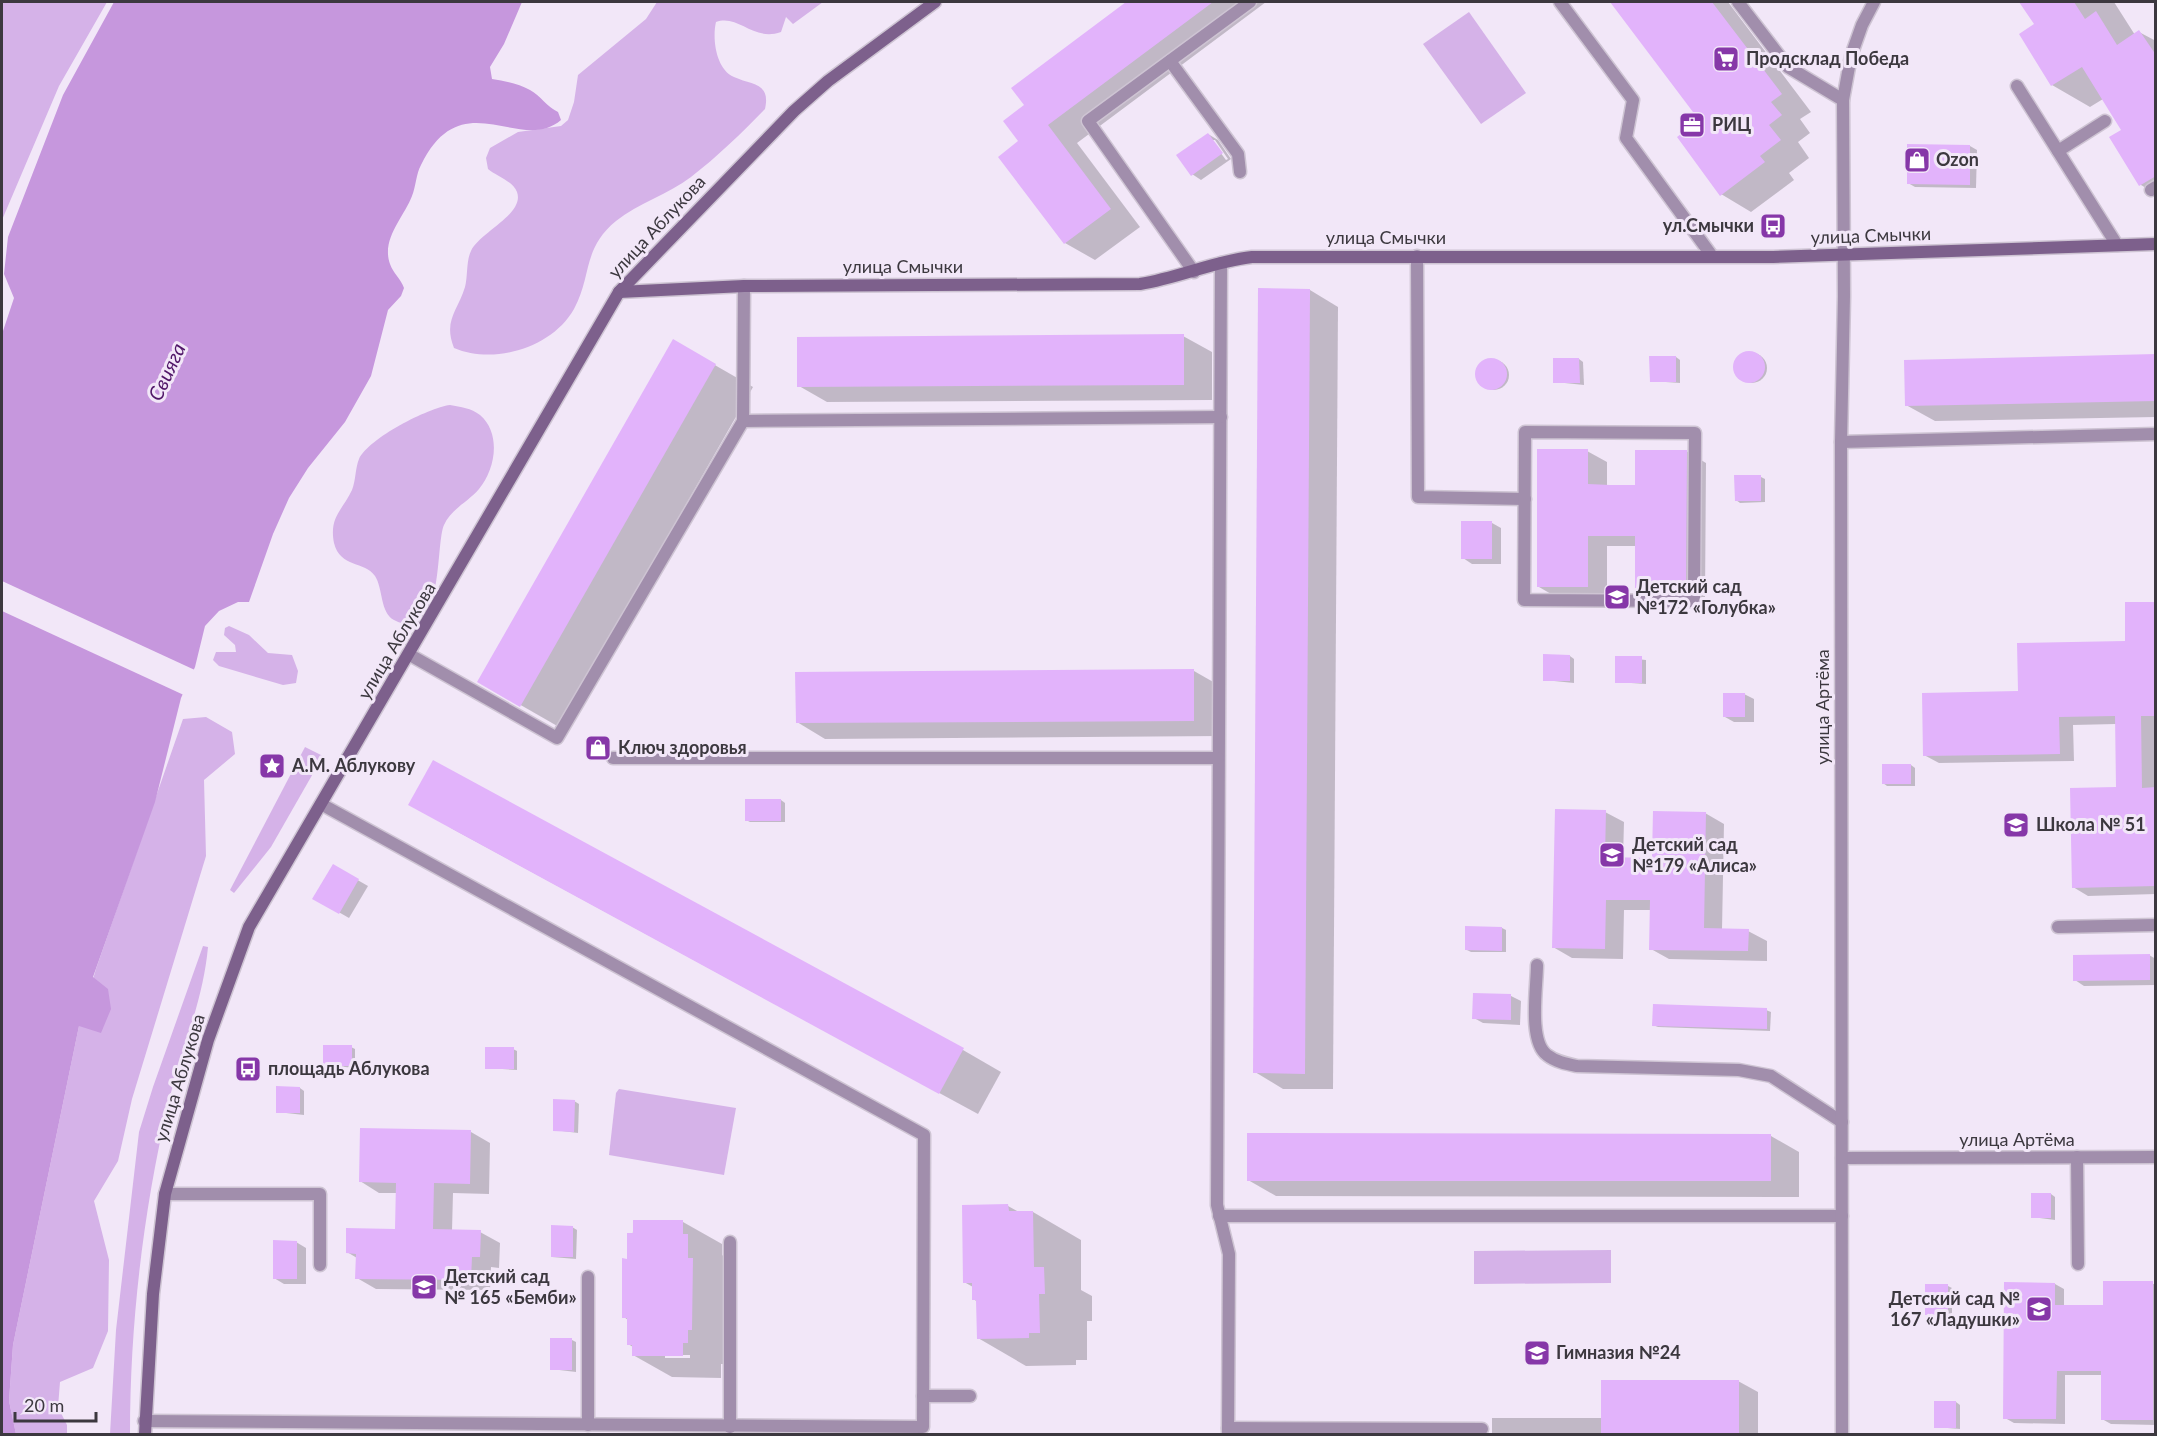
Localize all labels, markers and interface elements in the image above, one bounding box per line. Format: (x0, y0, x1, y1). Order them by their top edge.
supermarket icon: Продсклад Победа (1711, 44, 1741, 74)
place label: Продсклад Победа (1746, 47, 1909, 69)
office icon: РИЦ (1677, 110, 1707, 140)
place label: РИЦ (1712, 113, 1751, 135)
shop icon: Ozon (1902, 145, 1932, 175)
place label: Ozon (1936, 148, 1979, 170)
street label: улица Аблукова (603, 170, 710, 282)
bus stop icon: ул.Смычки (1758, 211, 1788, 241)
place label: ул.Смычки (1663, 214, 1754, 236)
street label: улица Смычки (1810, 222, 1932, 248)
street label: улица Смычки (1326, 226, 1446, 248)
street label: улица Смычки (843, 255, 963, 277)
water label: Свияга (142, 339, 190, 404)
place label: Детский сад №172 «Голубка» (1636, 575, 1776, 618)
street label: улица Аблукова (353, 578, 440, 703)
school or university icon: Детский сад №172 «Голубка» (1602, 582, 1632, 612)
street label: улица Артёма (1811, 649, 1833, 765)
shop icon: Ключ здоровья (583, 733, 613, 763)
place label: Ключ здоровья (618, 736, 747, 758)
place icon: А.М. Аблукову (257, 751, 287, 781)
place label: А.М. Аблукову (291, 754, 416, 776)
school or university icon: Школа № 51 (2001, 810, 2031, 840)
place label: Школа № 51 (2036, 813, 2146, 835)
place label: Детский сад №179 «Алиса» (1632, 833, 1757, 876)
school or university icon: Детский сад №179 «Алиса» (1597, 840, 1627, 870)
street label: улица Аблукова (149, 1011, 209, 1144)
bus stop icon: площадь Аблукова (233, 1054, 263, 1084)
place label: площадь Аблукова (268, 1057, 430, 1079)
street label: улица Артёма (1959, 1128, 2075, 1150)
place label: Детский сад № 165 «Бемби» (444, 1265, 577, 1308)
school or university icon: Детский сад № 165 «Бемби» (409, 1272, 439, 1302)
place label: Детский сад № 167 «Ладушки» (1889, 1287, 2020, 1330)
school or university icon: Детский сад № 167 «Ладушки» (2024, 1294, 2054, 1324)
school or university icon: Гимназия №24 (1522, 1338, 1552, 1368)
place label: Гимназия №24 (1556, 1341, 1681, 1363)
scale bar (15, 1385, 96, 1423)
text: 20 m (24, 1394, 64, 1416)

